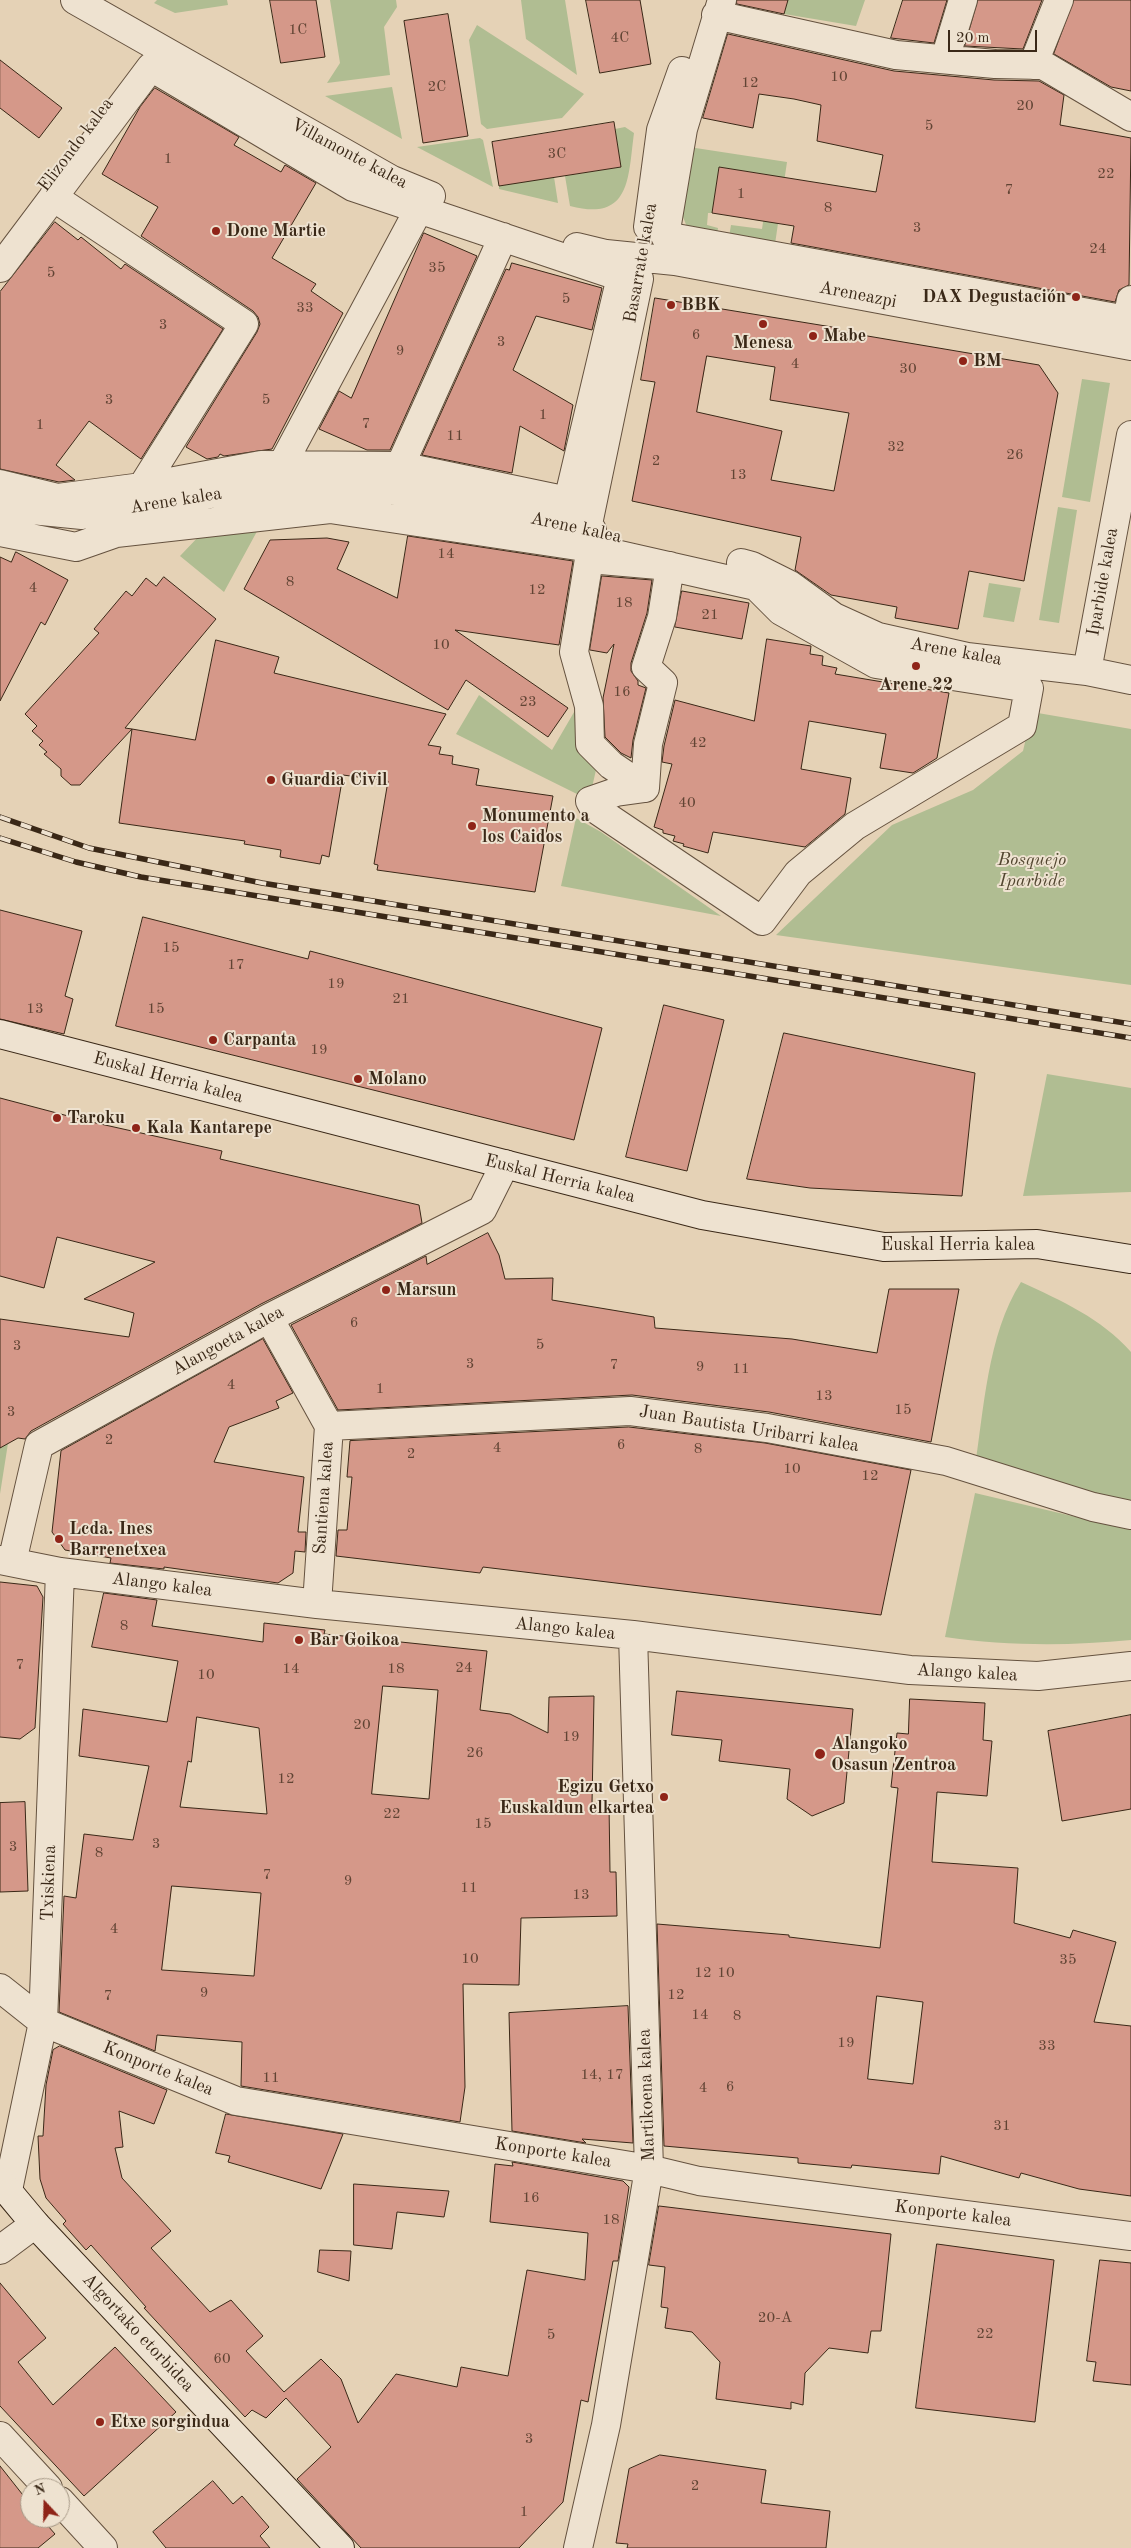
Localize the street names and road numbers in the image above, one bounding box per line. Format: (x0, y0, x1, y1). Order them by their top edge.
street label: Elizondo kalea (34, 94, 118, 196)
street label: Villamonte kalea (287, 114, 411, 194)
street label: Basarrate kalea (620, 201, 662, 325)
street label: Areneazpi (817, 277, 899, 313)
street label: Arene kalea (129, 483, 223, 519)
street label: Arene kalea (528, 508, 624, 548)
street label: Iparbide kalea (1083, 526, 1123, 638)
street label: Arene kalea (908, 633, 1004, 671)
street label: Euskal Herria kalea (91, 1048, 245, 1108)
street label: Euskal Herria kalea (483, 1150, 637, 1208)
street label: Euskal Herria kalea (881, 1234, 1035, 1256)
street label: Alangoeta kalea (168, 1301, 288, 1381)
street label: Juan Bautista Uribarri kalea (637, 1401, 861, 1457)
street label: Santiena kalea (309, 1441, 339, 1555)
street label: Alango kalea (110, 1568, 214, 1602)
street label: Alango kalea (514, 1613, 616, 1645)
street label: Alango kalea (916, 1660, 1018, 1686)
street label: Txiskiena (37, 1845, 61, 1921)
street label: Martikoena kalea (634, 2028, 660, 2162)
street label: Konporte kalea (99, 2037, 217, 2101)
street label: Konporte kalea (493, 2133, 613, 2173)
street label: Konporte kalea (893, 2196, 1013, 2232)
street label: Algortako etorbidea (77, 2269, 199, 2397)

